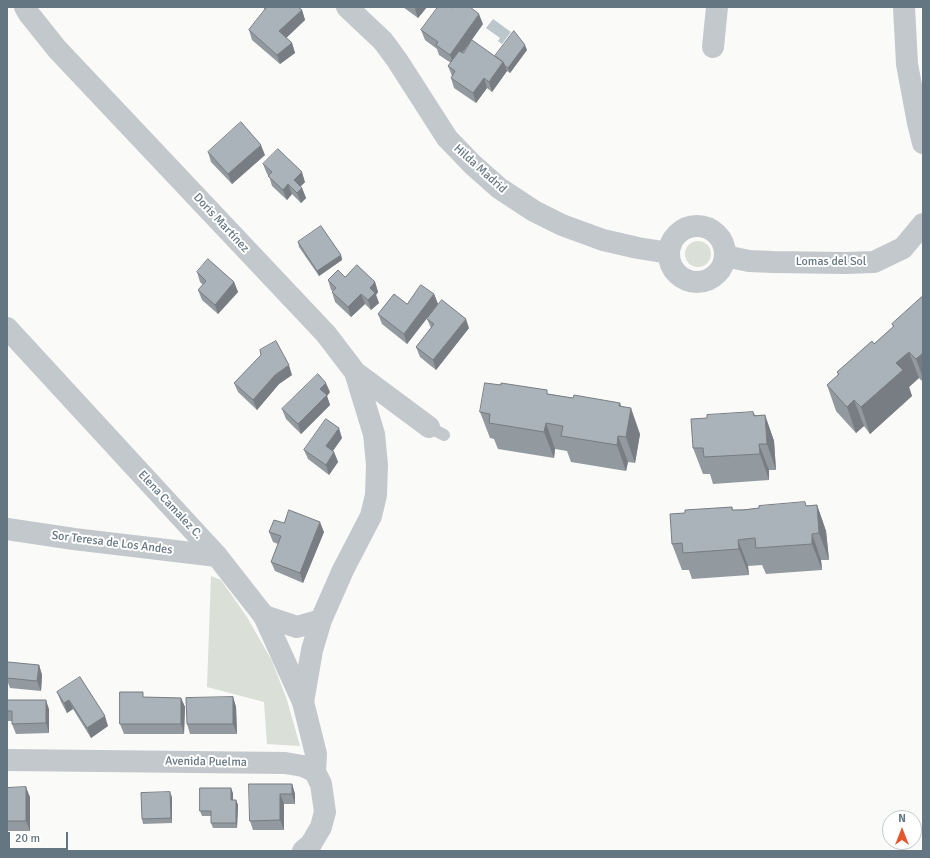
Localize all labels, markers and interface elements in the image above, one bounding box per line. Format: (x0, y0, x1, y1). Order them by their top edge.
street label: Hilda Madrid (451, 142, 509, 196)
street label: Doris Martínez (190, 190, 252, 256)
street label: Lomas del Sol (796, 255, 866, 269)
street label: Elena Camalez C. (135, 468, 205, 542)
street label: Sor Teresa de Los Andes (51, 528, 173, 558)
street label: Avenida Puelma (165, 754, 247, 770)
north arrow (882, 810, 922, 850)
text: N (898, 812, 906, 825)
scale bar (10, 824, 70, 850)
text: 20 m (15, 831, 40, 846)

